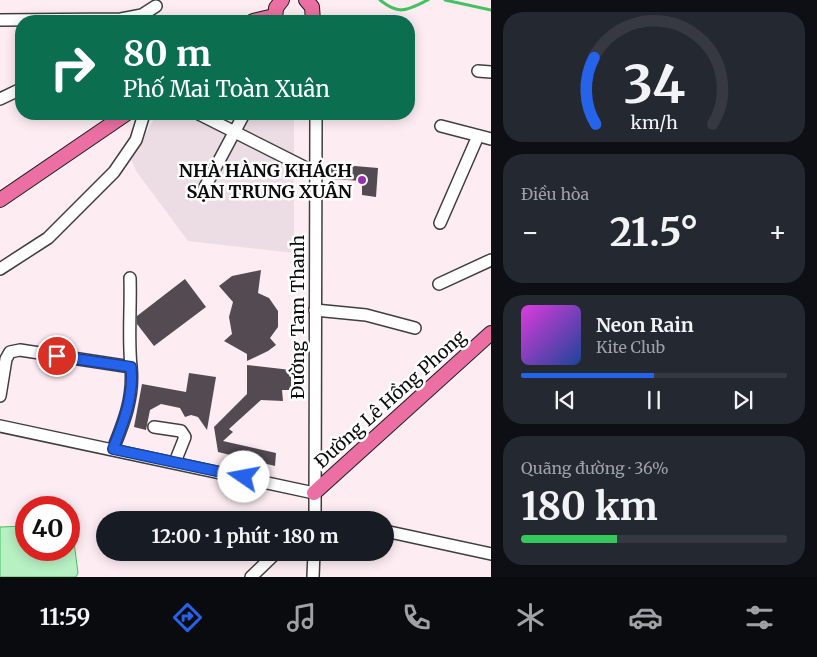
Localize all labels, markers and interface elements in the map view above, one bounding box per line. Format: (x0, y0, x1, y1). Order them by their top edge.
text: 80 m (123, 32, 211, 76)
icon: right (40, 35, 105, 100)
text: 34 (623, 52, 685, 117)
text: Phố Mai Toàn Xuân (123, 75, 330, 103)
text: km/h (630, 111, 678, 134)
place label: NHÀ HÀNG KHÁCH SẠN TRUNG XUÂN (179, 159, 352, 203)
marker: NHÀ HÀNG KHÁCH SẠN TRUNG XUÂN (356, 174, 368, 186)
text: Điều hòa (521, 184, 589, 204)
text: 21.5° (610, 209, 698, 256)
text: − (521, 214, 540, 250)
text: + (768, 214, 787, 250)
street label: Đường Tam Thanh (286, 235, 309, 399)
text: Neon Rain (596, 313, 694, 337)
street label: Đường Lê Hồng Phong (310, 325, 470, 473)
pin (36, 335, 78, 377)
text: Kite Club (596, 337, 665, 357)
icon: arrive (43, 342, 71, 370)
icon: previous (551, 386, 579, 414)
icon: pause (640, 386, 668, 414)
icon: next (729, 386, 757, 414)
position arrow (217, 450, 269, 502)
text: Quãng đường · 36% (521, 458, 669, 478)
text: 180 km (521, 483, 658, 530)
speed limit sign: 40 (15, 496, 80, 561)
text: 12:00 · 1 phút · 180 m (151, 524, 339, 548)
icon: directions (170, 600, 205, 635)
icon: music (284, 600, 319, 635)
icon: phone (399, 600, 434, 635)
icon: climate (513, 600, 548, 635)
icon: car (628, 600, 663, 635)
icon: filters (742, 600, 777, 635)
text: 11:59 (40, 603, 90, 631)

